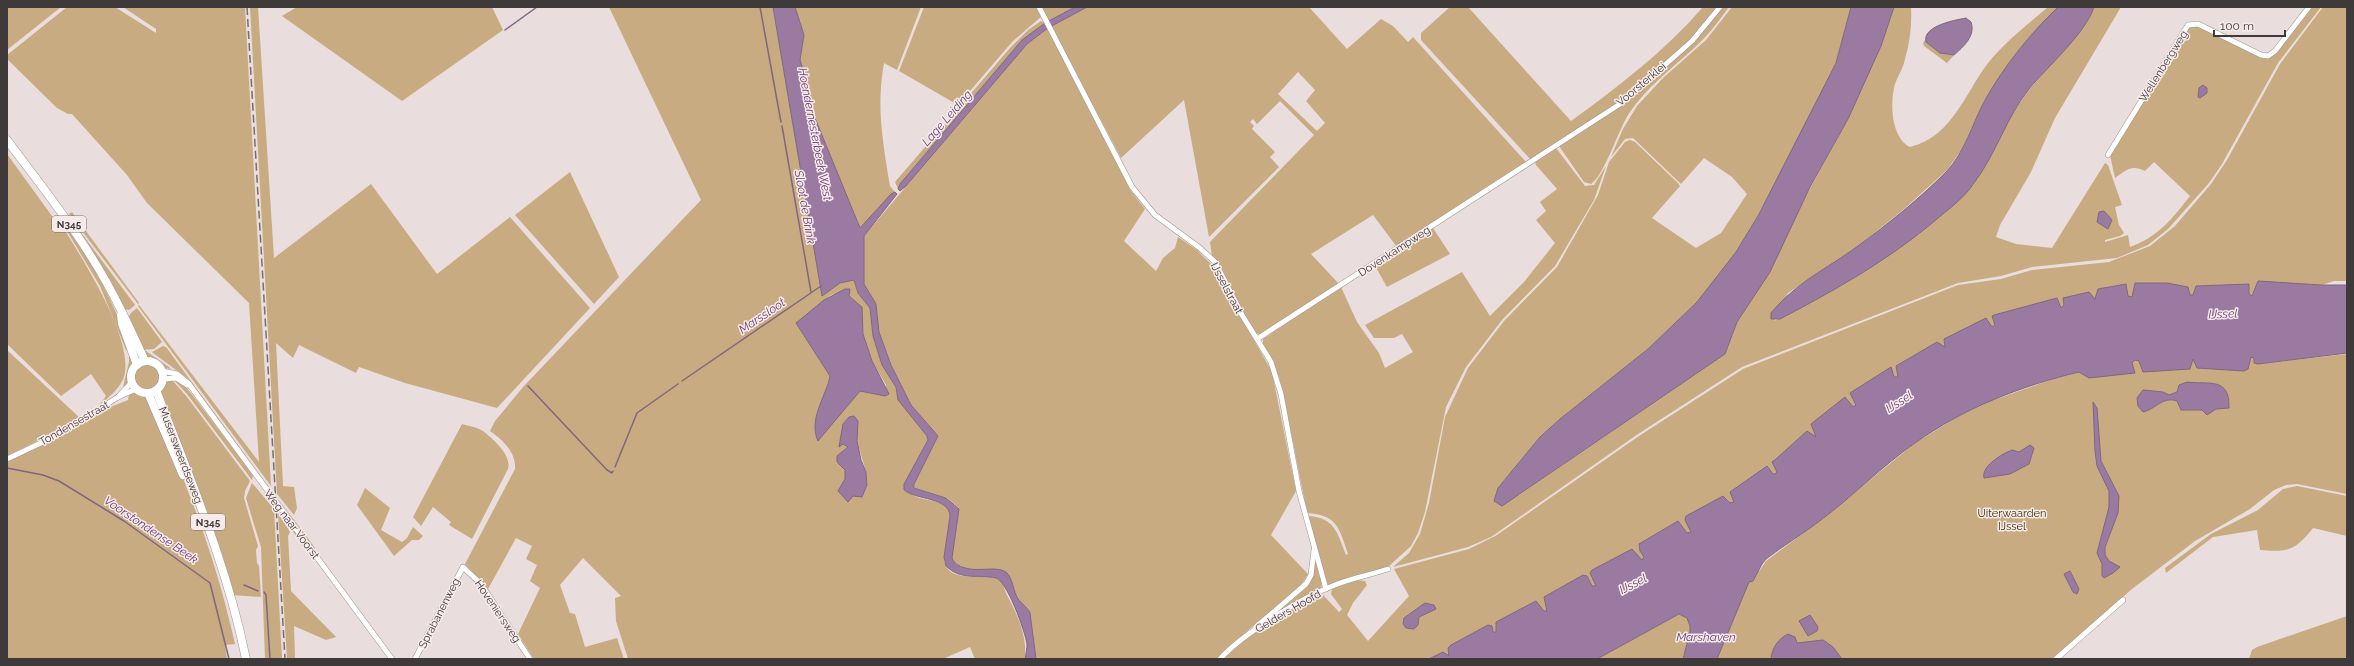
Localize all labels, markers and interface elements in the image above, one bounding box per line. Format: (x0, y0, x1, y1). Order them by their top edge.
scale bar (2214, 12, 2285, 38)
text: 100 m (2220, 19, 2254, 33)
street label: Wellenbergweg (2136, 28, 2191, 104)
street label: Voorsterklei (1614, 60, 1669, 109)
water label: Hoendernesterbeek West (795, 66, 835, 202)
water label: Lage Leiding (919, 87, 975, 149)
water label: Sloot de Brink (791, 168, 818, 246)
road number: N345 (52, 216, 86, 232)
street label: Dovenkampweg (1356, 223, 1433, 280)
street label: IJsselstraat (1208, 260, 1246, 316)
water label: Marssloot (736, 295, 788, 337)
water label: IJssel (2208, 306, 2238, 322)
water label: IJssel (1883, 388, 1915, 416)
street label: Tondensestraat (37, 398, 112, 449)
street label: Musersweerdseweg (156, 405, 205, 506)
street label: Weg naar Voorst (261, 487, 322, 562)
water label: Voorstondense Beek (101, 493, 201, 567)
park label: Uiterwaarden IJssel (1978, 507, 2046, 533)
road number: N345 (191, 514, 225, 530)
water label: IJssel (1617, 571, 1649, 597)
street label: Sprabanenweg (416, 576, 463, 651)
street label: Hoveniersweg (472, 577, 523, 645)
street label: Gelders Hoofd (1253, 587, 1324, 636)
water label: Marshaven (1676, 630, 1736, 644)

